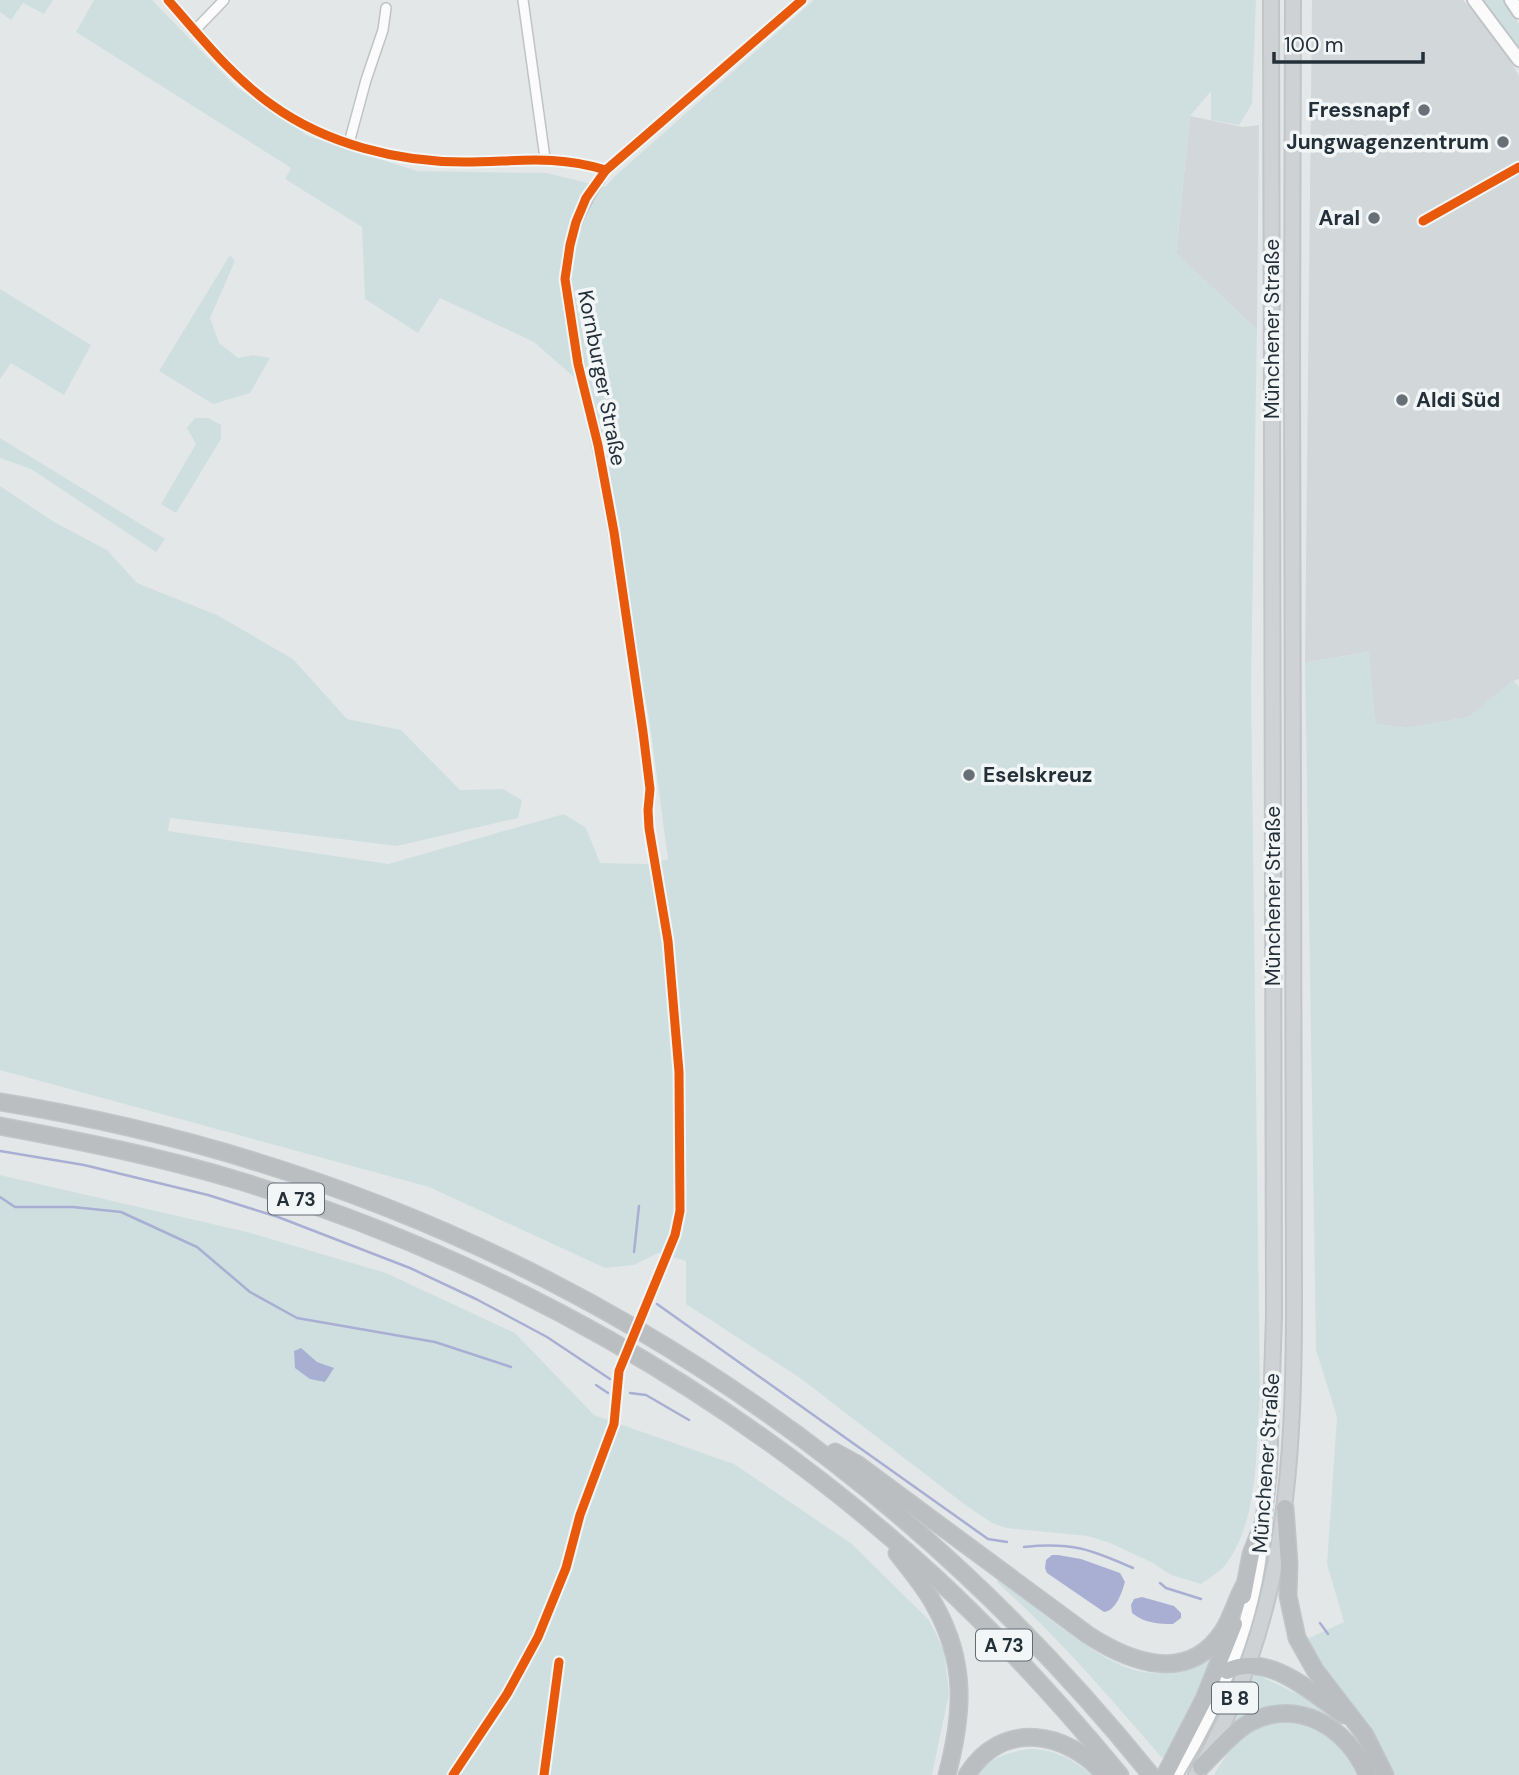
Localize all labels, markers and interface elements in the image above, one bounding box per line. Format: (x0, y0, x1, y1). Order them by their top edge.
scale bar (1274, 21, 1423, 65)
text: 100 m (1284, 31, 1344, 59)
place label: Fressnapf (1308, 96, 1410, 124)
marker: Fressnapf (1416, 102, 1432, 118)
place label: Jungwagenzentrum (1286, 128, 1489, 156)
marker: Jungwagenzentrum (1495, 134, 1511, 150)
place label: Aral (1319, 204, 1360, 232)
marker: Aral (1366, 210, 1382, 226)
street label: Münchener Straße (1258, 239, 1286, 419)
street label: Kornburger Straße (571, 288, 633, 468)
place label: Aldi Süd (1416, 386, 1500, 414)
marker: Aldi Süd (1394, 392, 1410, 408)
place label: Eselskreuz (983, 761, 1092, 789)
marker: Eselskreuz (961, 767, 977, 783)
street label: Münchener Straße (1259, 806, 1287, 986)
road number: A 73 (268, 1184, 324, 1214)
street label: Münchener Straße (1246, 1372, 1286, 1554)
road number: A 73 (976, 1630, 1032, 1660)
road number: B 8 (1212, 1682, 1258, 1714)

